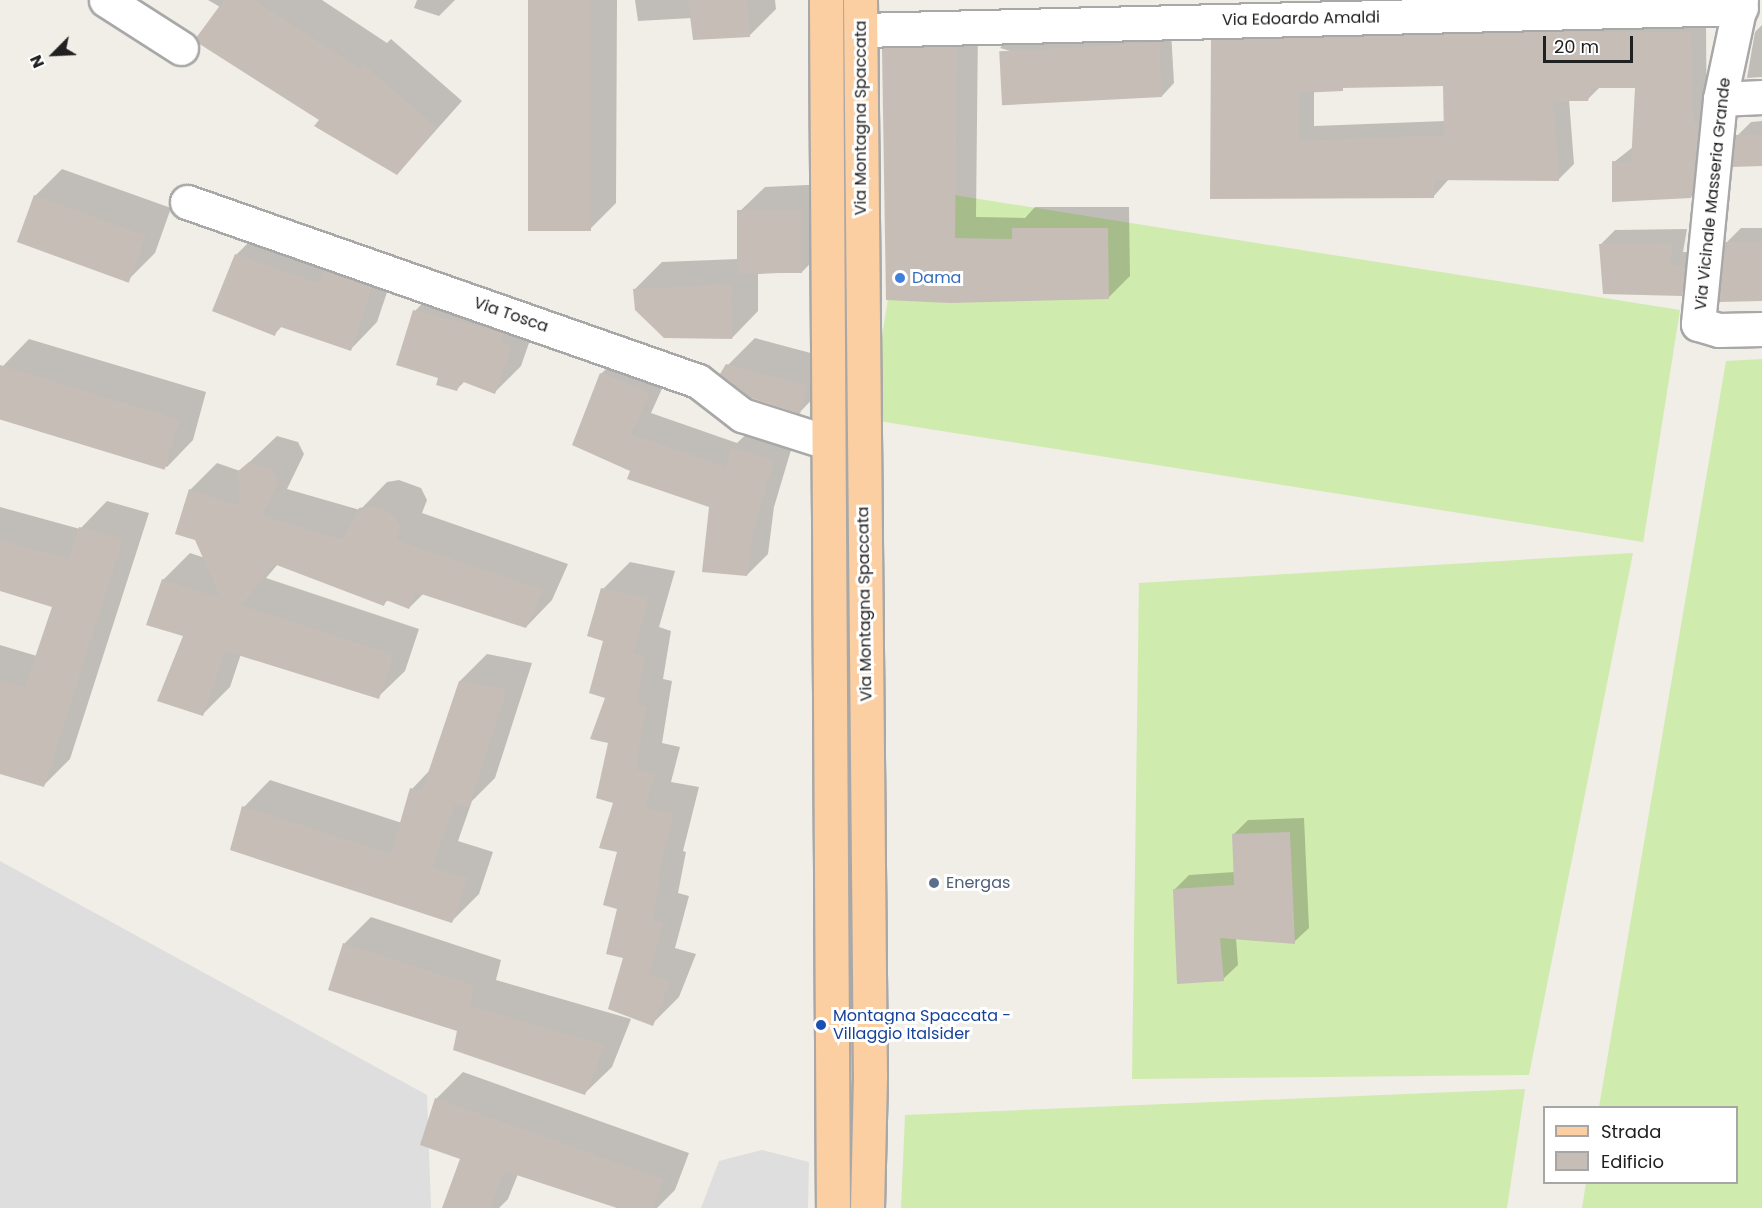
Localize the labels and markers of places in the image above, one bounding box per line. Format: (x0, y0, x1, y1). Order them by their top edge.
place label: Dama (912, 268, 961, 288)
marker: Dama (893, 271, 907, 285)
place label: Energas (946, 873, 1010, 893)
marker: Energas (927, 876, 941, 890)
place label: Montagna Spaccata - Villaggio Italsider (833, 1006, 1011, 1044)
marker: Montagna Spaccata - Villaggio Italsider (814, 1018, 828, 1032)

